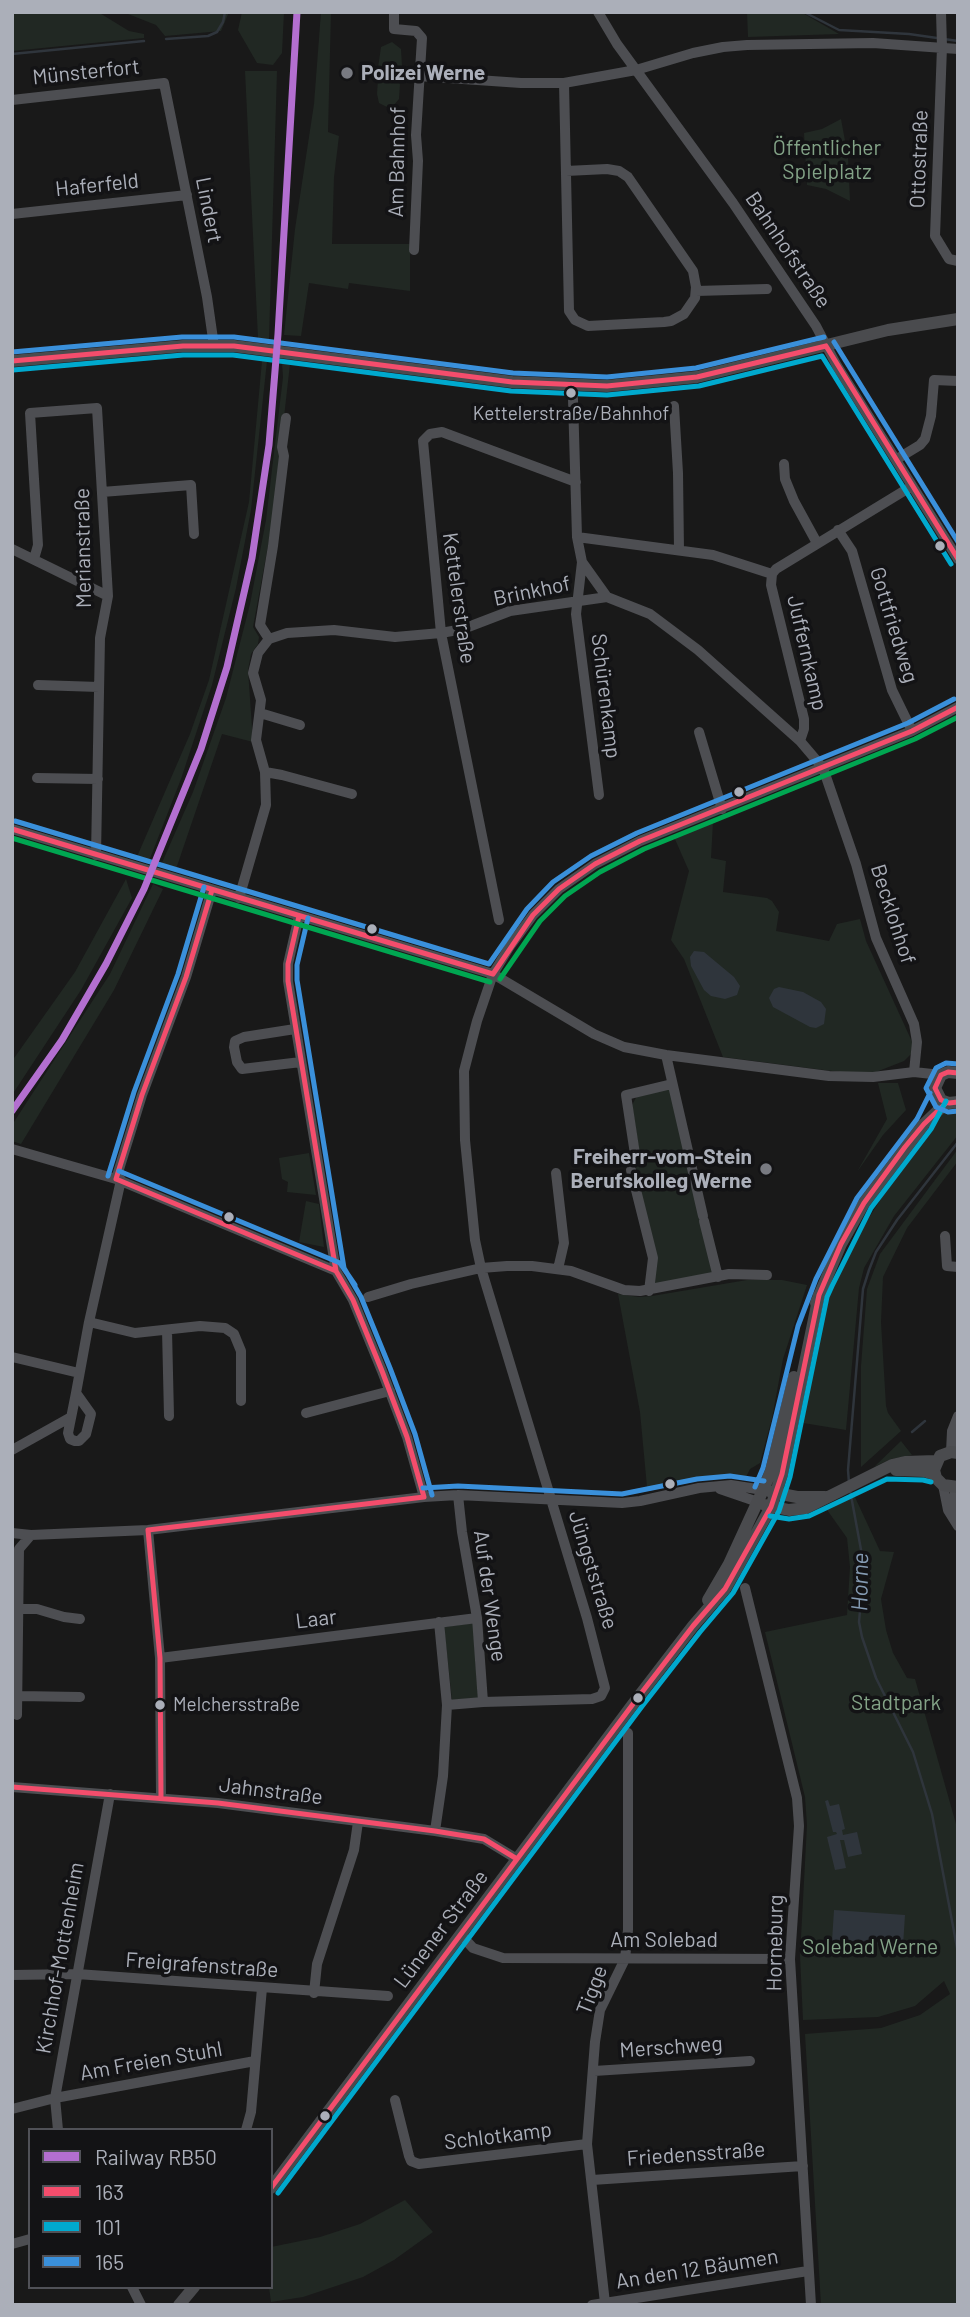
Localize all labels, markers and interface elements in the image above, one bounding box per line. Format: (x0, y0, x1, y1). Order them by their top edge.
street label: Münsterfort (31, 54, 141, 90)
place label: Polizei Werne (361, 60, 485, 86)
marker: Polizei Werne (339, 65, 355, 81)
street label: Am Bahnhof (383, 106, 411, 218)
street label: Ottostraße (905, 109, 933, 209)
park label: Öffentlicher Spielplatz (773, 135, 881, 185)
street label: Haferfeld (54, 168, 140, 202)
street label: Lindert (190, 175, 228, 245)
street label: Bahnhofstraße (740, 187, 836, 313)
marker: Kettelerstraße/Bahnhof (564, 386, 578, 400)
place label: Kettelerstraße/Bahnhof (473, 403, 669, 425)
street label: Merianstraße (69, 488, 97, 608)
street label: Kettelerstraße (437, 531, 481, 665)
unlabelled marker (933, 539, 947, 553)
street label: Gottfriedweg (864, 564, 924, 686)
street label: Brinkhof (491, 571, 573, 611)
street label: Juffernkamp (782, 593, 832, 713)
street label: Schürenkamp (586, 632, 626, 760)
unlabelled marker (732, 785, 746, 799)
street label: Becklohhof (865, 861, 921, 967)
unlabelled marker (365, 922, 379, 936)
place label: Freiherr-vom-Stein Berufskolleg Werne (571, 1144, 752, 1194)
marker: Freiherr-vom-Stein Berufskolleg Werne (758, 1161, 774, 1177)
unlabelled marker (222, 1210, 236, 1224)
unlabelled marker (663, 1477, 677, 1491)
street label: Jüngststraße (563, 1508, 623, 1632)
street label: Auf der Wenge (468, 1529, 512, 1663)
water label: Horne (846, 1552, 874, 1612)
street label: Laar (294, 1604, 338, 1634)
park label: Stadtpark (851, 1690, 941, 1716)
unlabelled marker (631, 1691, 645, 1705)
place label: Melchersstraße (173, 1694, 300, 1716)
marker: Melchersstraße (153, 1698, 167, 1712)
street label: Jahnstraße (218, 1772, 324, 1810)
street label: Kirchhof-Mottenheim (31, 1860, 89, 2056)
street label: Lünener Straße (389, 1865, 493, 1993)
street label: Horneburg (762, 1895, 788, 1991)
street label: Am Solebad (610, 1927, 718, 1953)
park label: Solebad Werne (802, 1934, 938, 1960)
street label: Freigrafenstraße (125, 1947, 279, 1983)
street label: Tigge (571, 1962, 613, 2018)
street label: Merschweg (619, 2031, 723, 2063)
street label: Am Freien Stuhl (78, 2036, 224, 2086)
unlabelled marker (318, 2109, 332, 2123)
street label: Schlotkamp (443, 2117, 553, 2155)
legend (28, 2128, 273, 2289)
street label: Friedensstraße (626, 2137, 766, 2171)
text: Railway RB50 (95, 2144, 217, 2169)
text: 163 (95, 2179, 124, 2204)
text: 101 (95, 2214, 121, 2239)
street label: An den 12 Bäumen (614, 2244, 780, 2294)
text: 165 (95, 2249, 124, 2274)

